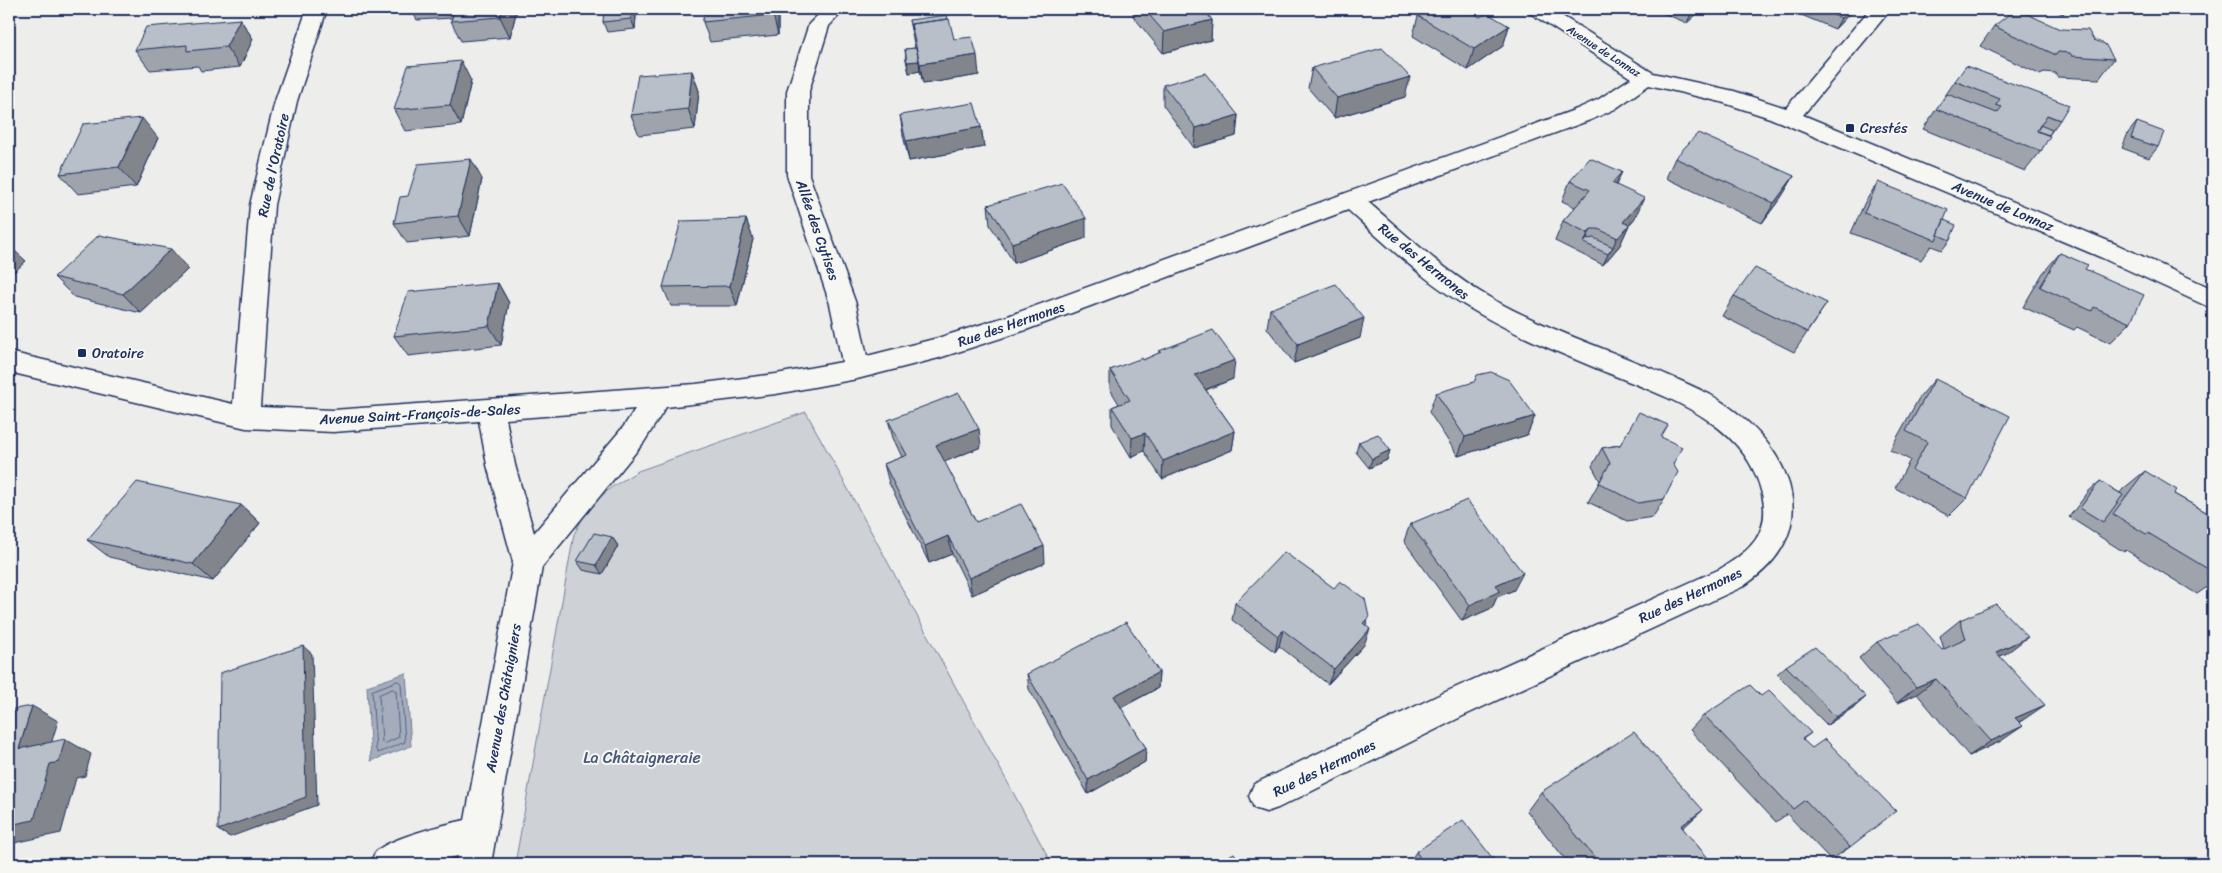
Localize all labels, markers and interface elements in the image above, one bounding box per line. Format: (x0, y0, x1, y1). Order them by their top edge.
street label: Avenue de Lonnaz (1562, 20, 1645, 83)
street label: Rue de l'Oratoire (250, 111, 297, 219)
place label: Crestés (1860, 116, 1908, 141)
marker: Crestés (1844, 122, 1856, 134)
street label: Avenue de Lonnaz (1947, 173, 2058, 239)
street label: Allée des Cytises (788, 175, 847, 285)
street label: Rue des Hermones (1372, 216, 1475, 306)
street label: Rue des Hermones (954, 294, 1068, 354)
place label: Oratoire (92, 341, 144, 366)
marker: Oratoire (76, 347, 88, 359)
street label: Avenue Saint-François-de-Sales (318, 397, 522, 432)
street label: Rue des Hermones (1634, 560, 1746, 630)
street label: Avenue des Châtaigniers (478, 621, 529, 775)
street label: Rue des Hermones (1268, 733, 1380, 804)
park label: La Châtaigneraie (583, 743, 701, 772)

